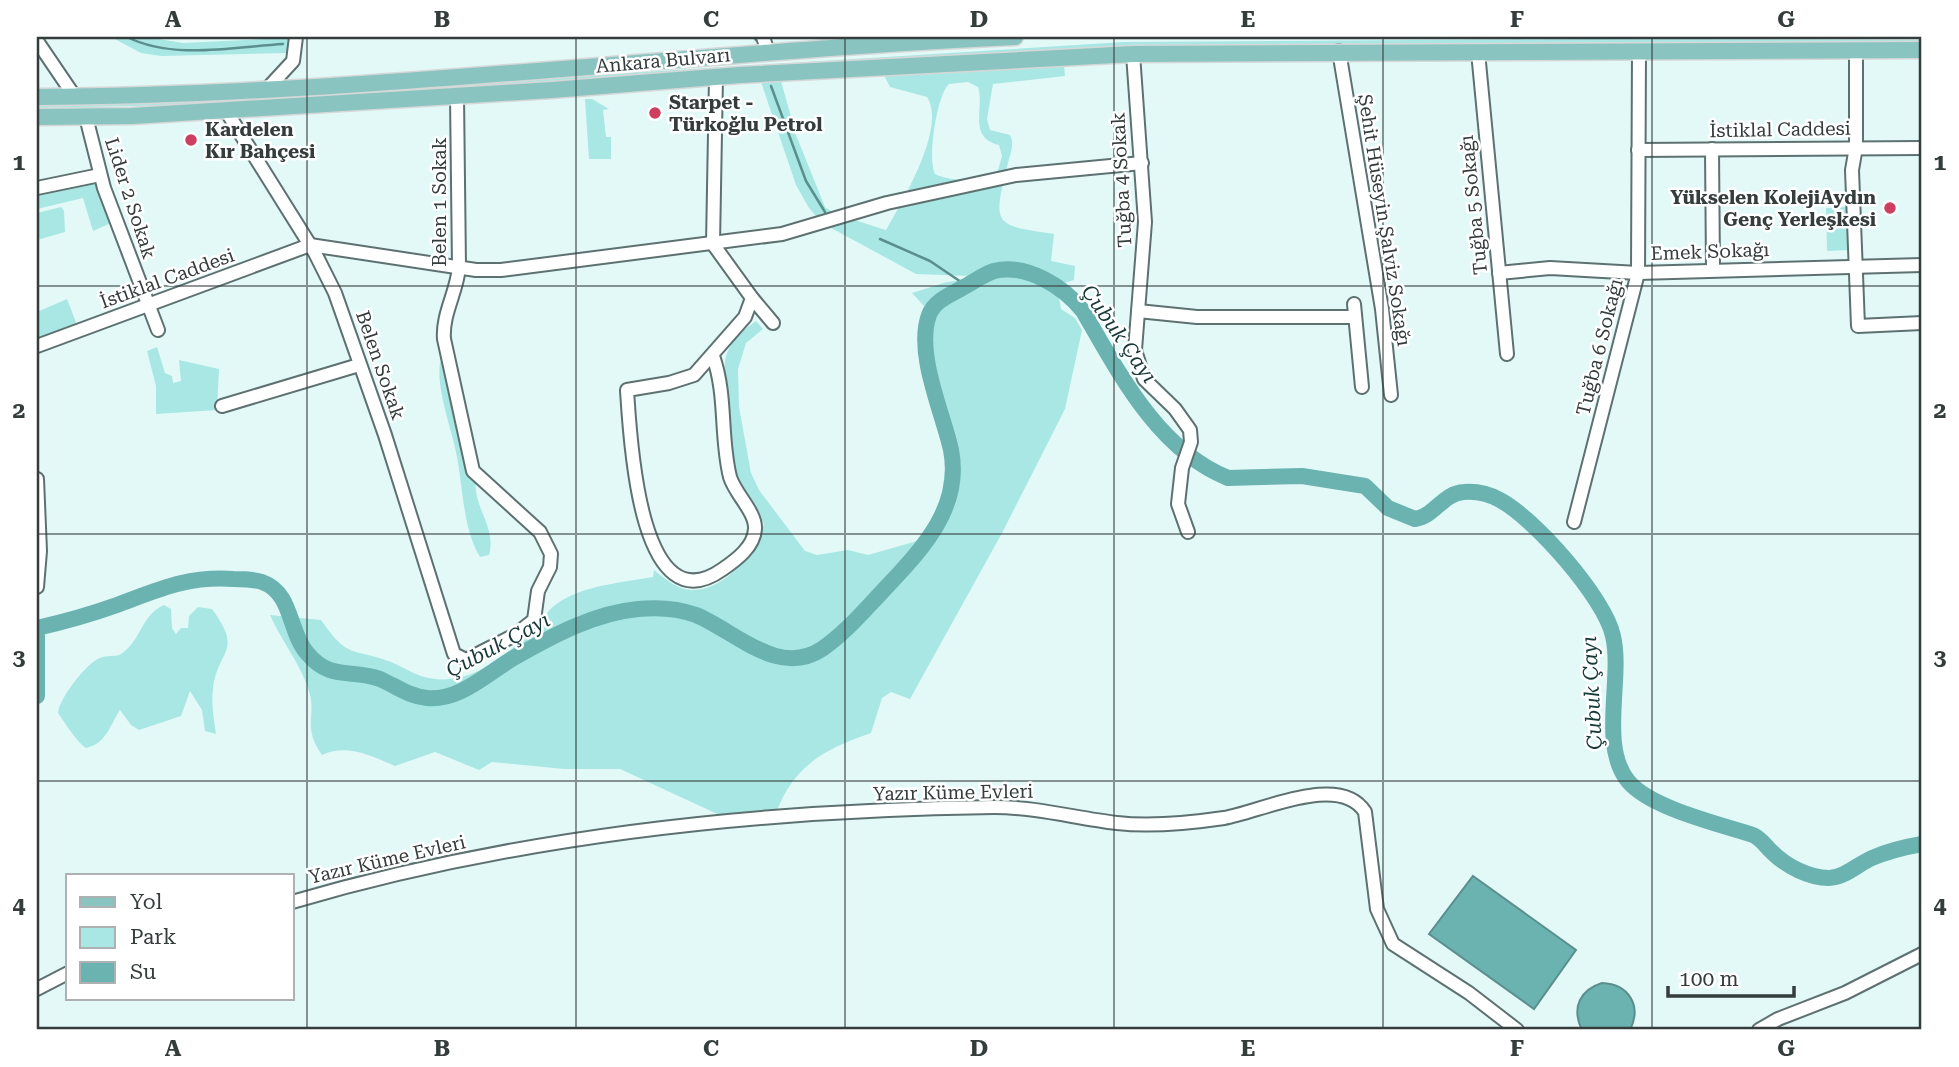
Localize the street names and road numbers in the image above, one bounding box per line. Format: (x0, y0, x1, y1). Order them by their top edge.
street label: Ankara Bulvarı (595, 43, 731, 78)
street label: Şehit Hüseyin Şalviz Sokağı (1353, 92, 1416, 348)
street label: Tuğba 4 Sokak (1106, 112, 1137, 248)
street label: İstiklal Caddesi (1709, 117, 1851, 142)
street label: Tuğba 5 Sokağı (1455, 134, 1492, 276)
street label: Lider 2 Sokak (100, 135, 161, 262)
street label: Belen 1 Sokak (428, 137, 451, 267)
street label: Emek Sokağı (1650, 238, 1770, 265)
street label: İstiklal Caddesi (97, 243, 238, 313)
street label: Tuğba 6 Sokağı (1571, 276, 1628, 418)
street label: Belen Sokak (351, 308, 410, 423)
street label: Yazır Küme Evleri (873, 780, 1033, 805)
street label: Yazır Küme Evleri (306, 830, 468, 889)

